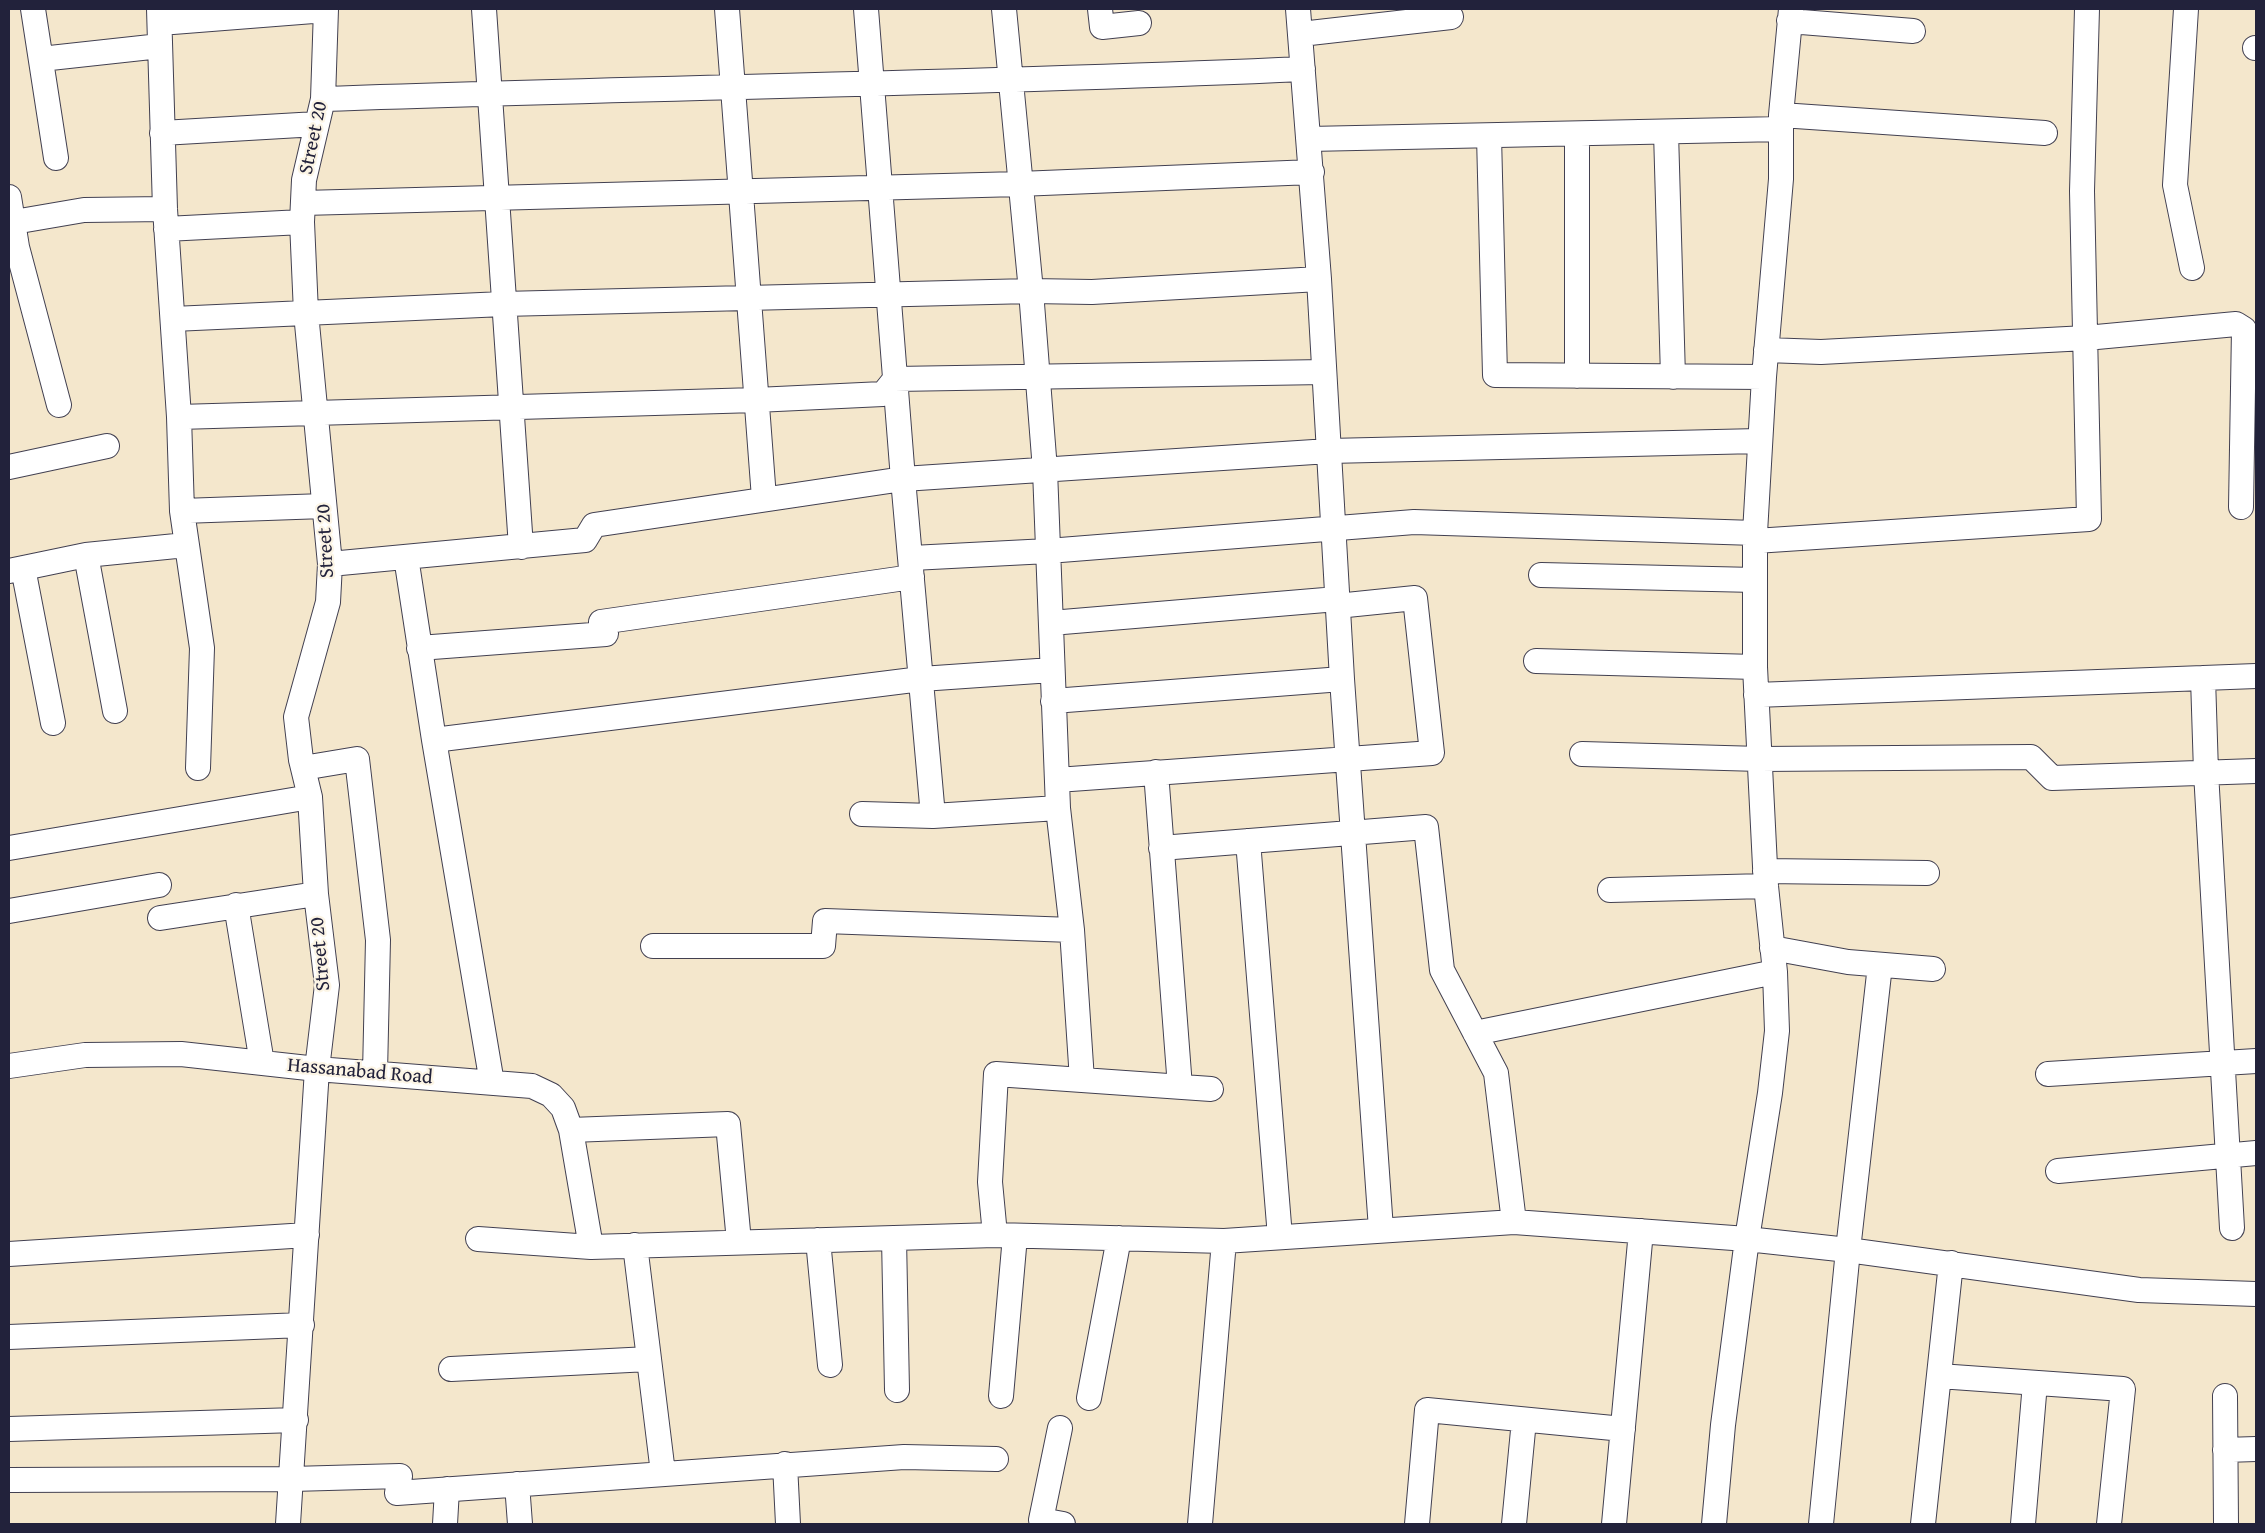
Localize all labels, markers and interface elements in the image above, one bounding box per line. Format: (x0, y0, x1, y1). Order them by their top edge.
street label: Street 20 (295, 99, 333, 177)
street label: Street 20 (312, 503, 340, 579)
street label: Street 20 (306, 916, 336, 992)
street label: Hassanabad Road (286, 1054, 434, 1090)

